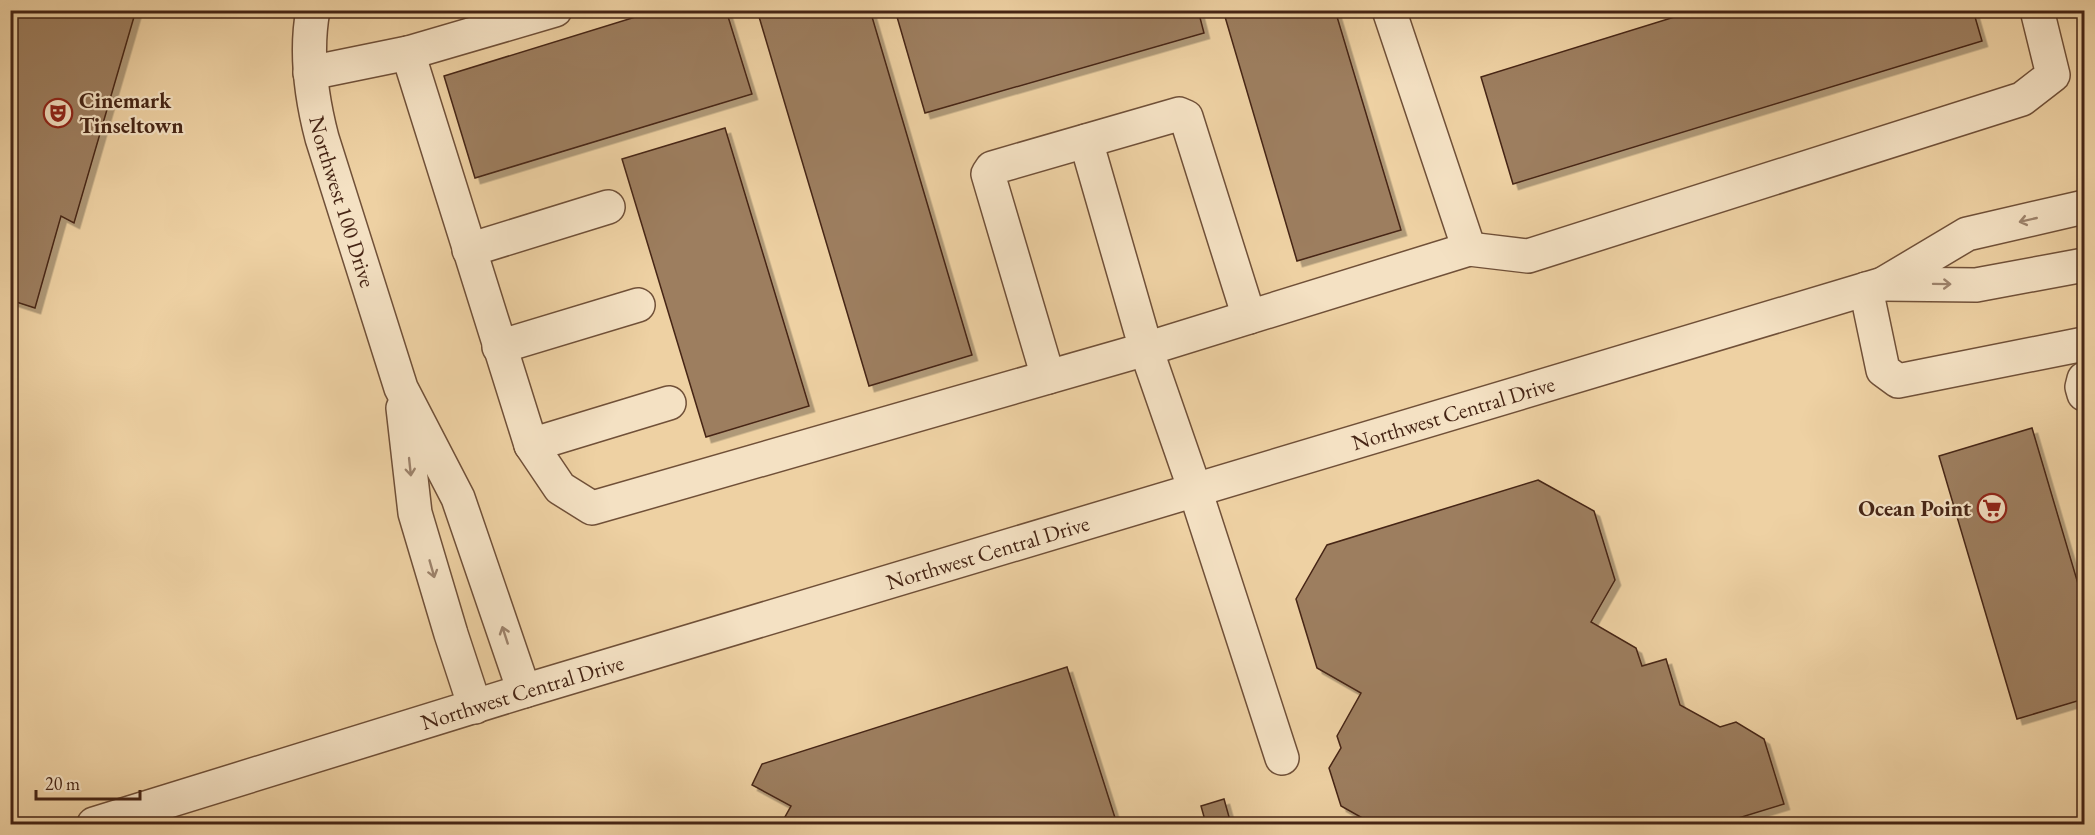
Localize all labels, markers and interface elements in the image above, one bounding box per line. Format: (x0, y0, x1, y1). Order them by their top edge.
place label: Cinemark Tinseltown (79, 86, 184, 140)
theatre icon: Cinemark Tinseltown (42, 97, 74, 129)
street label: Northwest 100 Drive (303, 113, 383, 291)
one-way arrow (2018, 214, 2037, 226)
one-way arrow (1931, 279, 1951, 290)
street label: Northwest Central Drive (1348, 369, 1559, 457)
one-way arrow (405, 457, 416, 477)
supermarket icon: Ocean Point (1976, 492, 2008, 524)
place label: Ocean Point (1858, 494, 1972, 523)
street label: Northwest Central Drive (883, 508, 1093, 596)
one-way arrow (427, 559, 438, 578)
one-way arrow (499, 626, 510, 645)
street label: Northwest Central Drive (417, 647, 627, 737)
scale bar (36, 763, 140, 801)
text: 20 m (45, 772, 80, 795)

